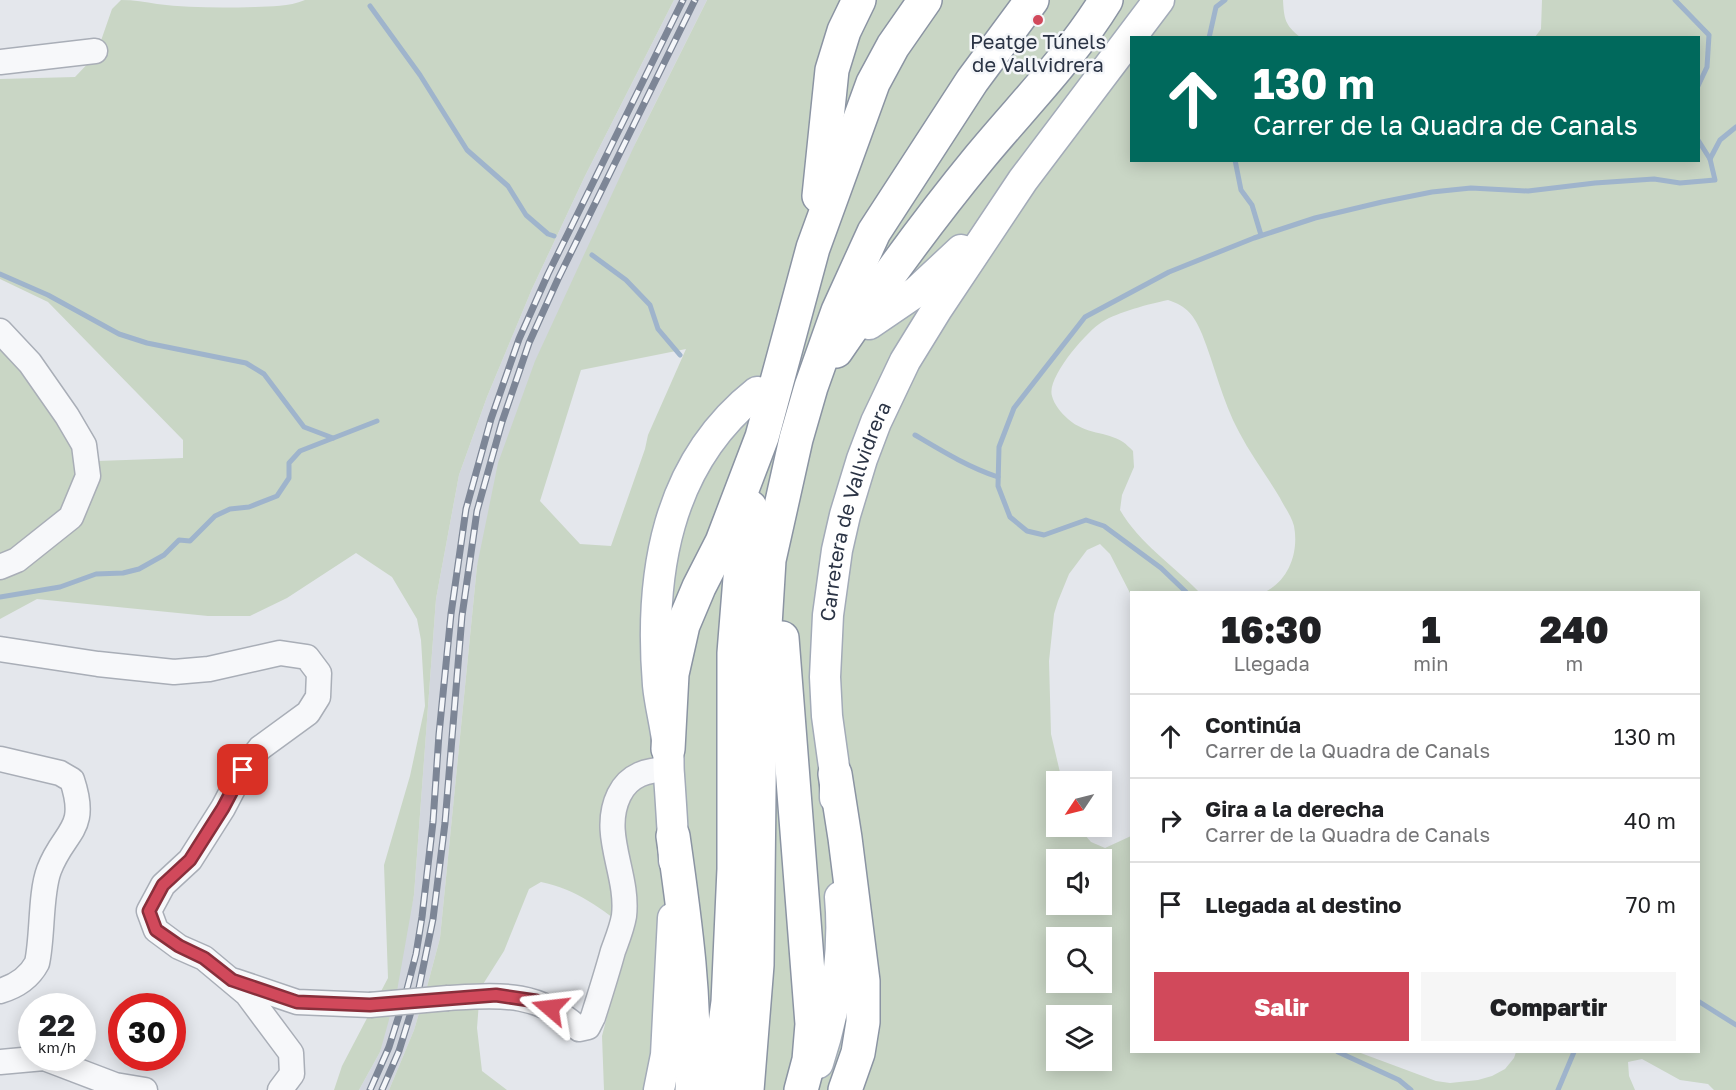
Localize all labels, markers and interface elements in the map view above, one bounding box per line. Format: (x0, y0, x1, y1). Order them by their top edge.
marker: Peatge Túnels de Vallvidrera (1031, 13, 1045, 27)
place label: Peatge Túnels de Vallvidrera (970, 29, 1106, 76)
text: 130 m (1253, 58, 1375, 108)
icon: ahead (1154, 60, 1232, 138)
text: Carrer de la Quadra de Canals (1253, 109, 1638, 141)
street label: Carretera de Vallvidrera (814, 397, 895, 623)
text: 16:30 (1221, 608, 1322, 651)
text: 1 (1421, 608, 1440, 651)
text: 240 (1540, 608, 1609, 651)
text: Llegada (1234, 651, 1310, 675)
text: min (1413, 651, 1449, 675)
text: m (1565, 651, 1583, 675)
text: Continúa (1205, 711, 1301, 738)
icon: ahead (1154, 720, 1187, 753)
text: 130 m (1614, 723, 1676, 750)
text: Carrer de la Quadra de Canals (1205, 738, 1490, 762)
pin (217, 744, 268, 795)
icon: arrive (226, 753, 259, 786)
north arrow (1046, 771, 1112, 837)
map controls (1046, 771, 1112, 1071)
text: Gira a la derecha (1205, 795, 1384, 822)
icon: right (1154, 804, 1187, 837)
text: 40 m (1624, 807, 1676, 834)
text: Carrer de la Quadra de Canals (1205, 822, 1490, 846)
button: sound (1046, 849, 1112, 915)
icon: arrive (1154, 888, 1187, 921)
text: Llegada al destino (1205, 891, 1402, 918)
text: 70 m (1626, 891, 1676, 918)
button: search (1046, 927, 1112, 993)
button: Salir (1154, 972, 1409, 1041)
button: Compartir (1421, 972, 1676, 1041)
position arrow (518, 976, 582, 1040)
speed limit sign: 30 (108, 993, 186, 1071)
button: layers (1046, 1005, 1112, 1071)
text: 22 (39, 1007, 75, 1043)
text: km/h (38, 1038, 76, 1056)

